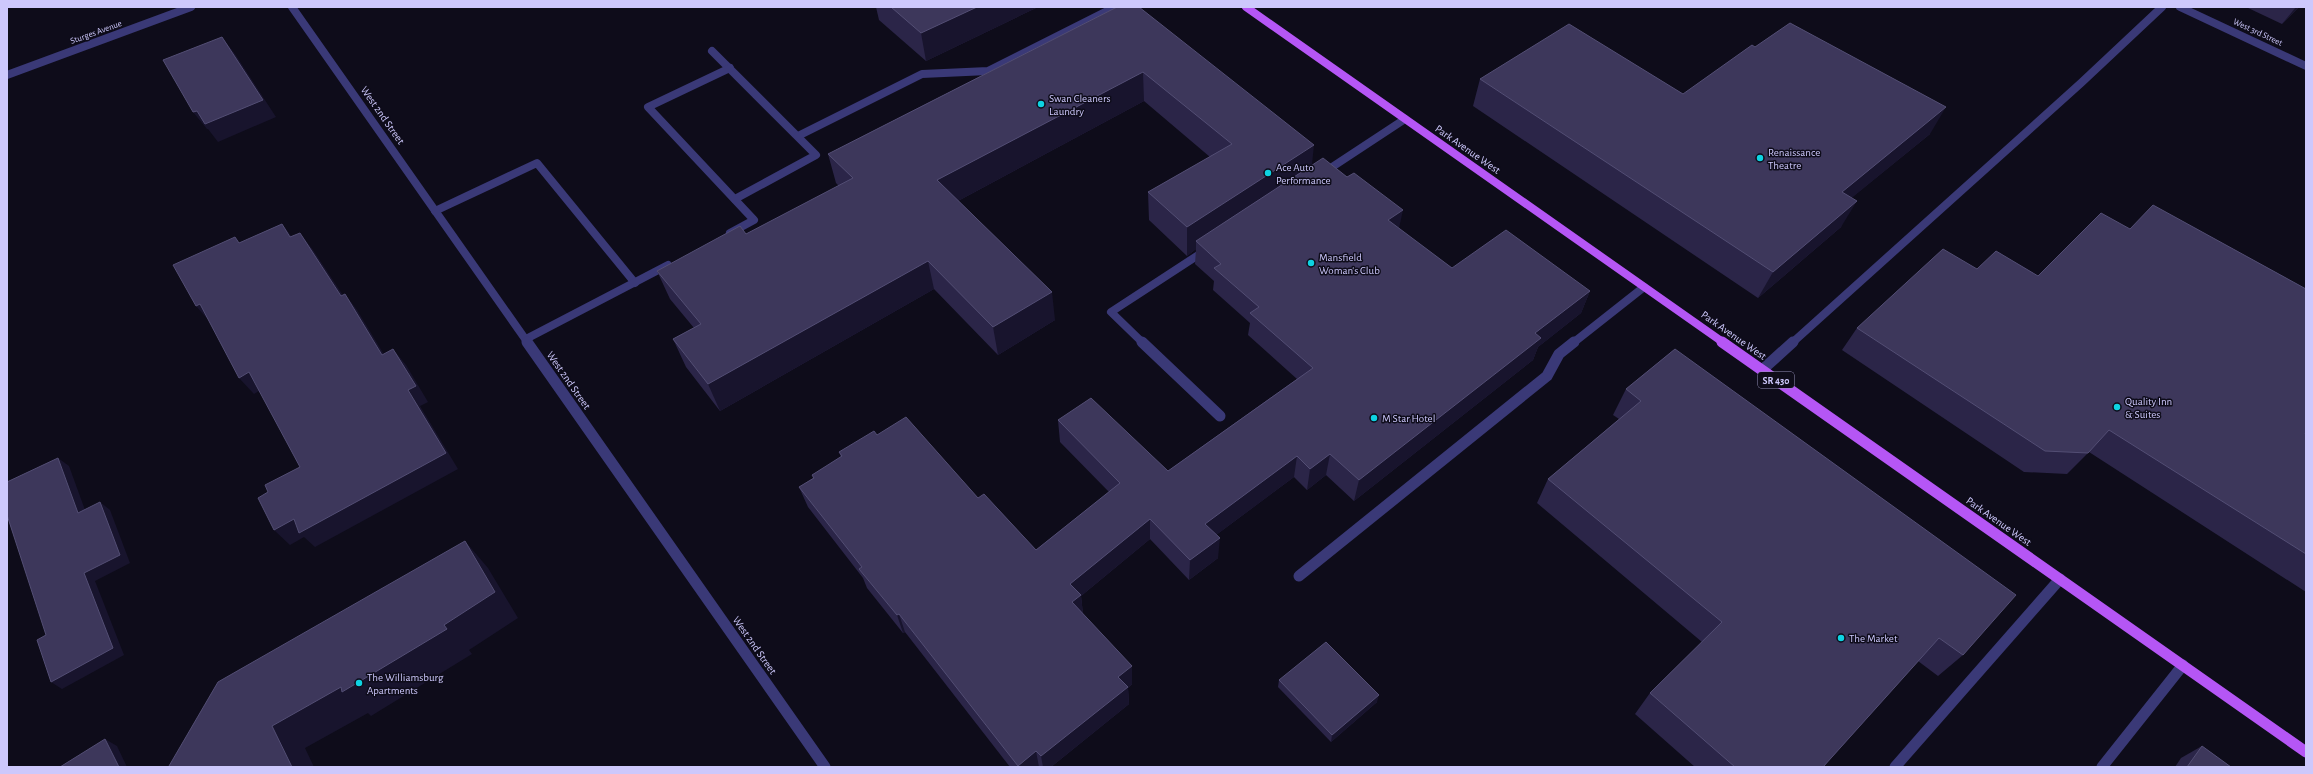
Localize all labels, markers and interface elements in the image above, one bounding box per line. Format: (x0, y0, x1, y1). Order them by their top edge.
street label: West 3rd Street (2232, 17, 2284, 48)
street label: Sturges Avenue (69, 19, 123, 46)
street label: West 2nd Street (359, 84, 407, 147)
place label: Swan Cleaners Laundry (1049, 93, 1111, 117)
marker: Swan Cleaners Laundry (1036, 99, 1046, 109)
street label: Park Avenue West (1433, 123, 1503, 176)
place label: Renaissance Theatre (1768, 147, 1820, 171)
marker: Renaissance Theatre (1755, 153, 1765, 163)
place label: Ace Auto Performance (1276, 162, 1331, 186)
marker: Ace Auto Performance (1263, 168, 1273, 178)
place label: Mansfield Woman's Club (1319, 252, 1380, 276)
marker: Mansfield Woman's Club (1306, 258, 1316, 268)
street label: Park Avenue West (1699, 309, 1769, 362)
street label: West 2nd Street (545, 349, 593, 412)
road number: SR 430 (1758, 372, 1794, 388)
place label: Quality Inn & Suites (2125, 396, 2172, 420)
marker: Quality Inn & Suites (2112, 402, 2122, 412)
marker: M Star Hotel (1369, 413, 1379, 423)
place label: M Star Hotel (1382, 413, 1435, 424)
street label: Park Avenue West (1964, 495, 2034, 548)
street label: West 2nd Street (731, 614, 779, 677)
marker: The Market (1836, 633, 1846, 643)
place label: The Market (1849, 633, 1898, 644)
place label: The Williamsburg Apartments (367, 672, 444, 696)
marker: The Williamsburg Apartments (354, 678, 364, 688)

